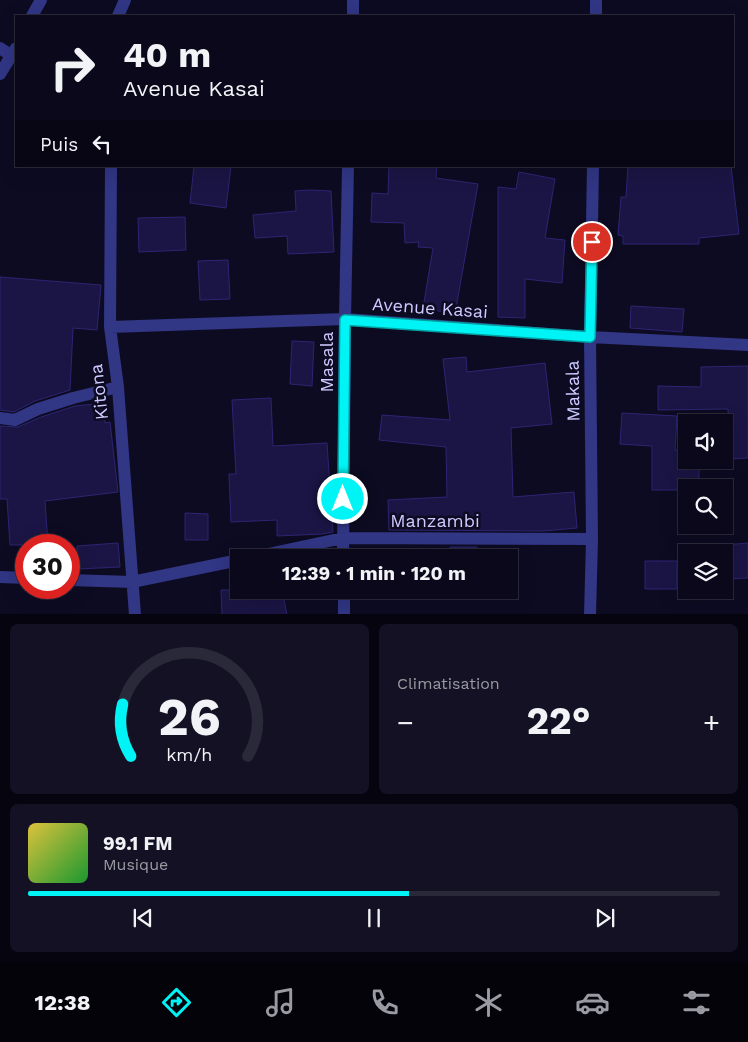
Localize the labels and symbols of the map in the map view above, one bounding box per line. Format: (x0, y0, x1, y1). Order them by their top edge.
pin (571, 221, 613, 263)
street label: Avenue Kasai (371, 293, 489, 322)
street label: Masala (316, 332, 337, 392)
street label: Makala (561, 360, 584, 422)
street label: Kitona (85, 363, 112, 421)
position arrow (316, 472, 368, 524)
street label: Manzambi (390, 510, 480, 531)
speed limit sign: 30 (15, 534, 80, 599)

